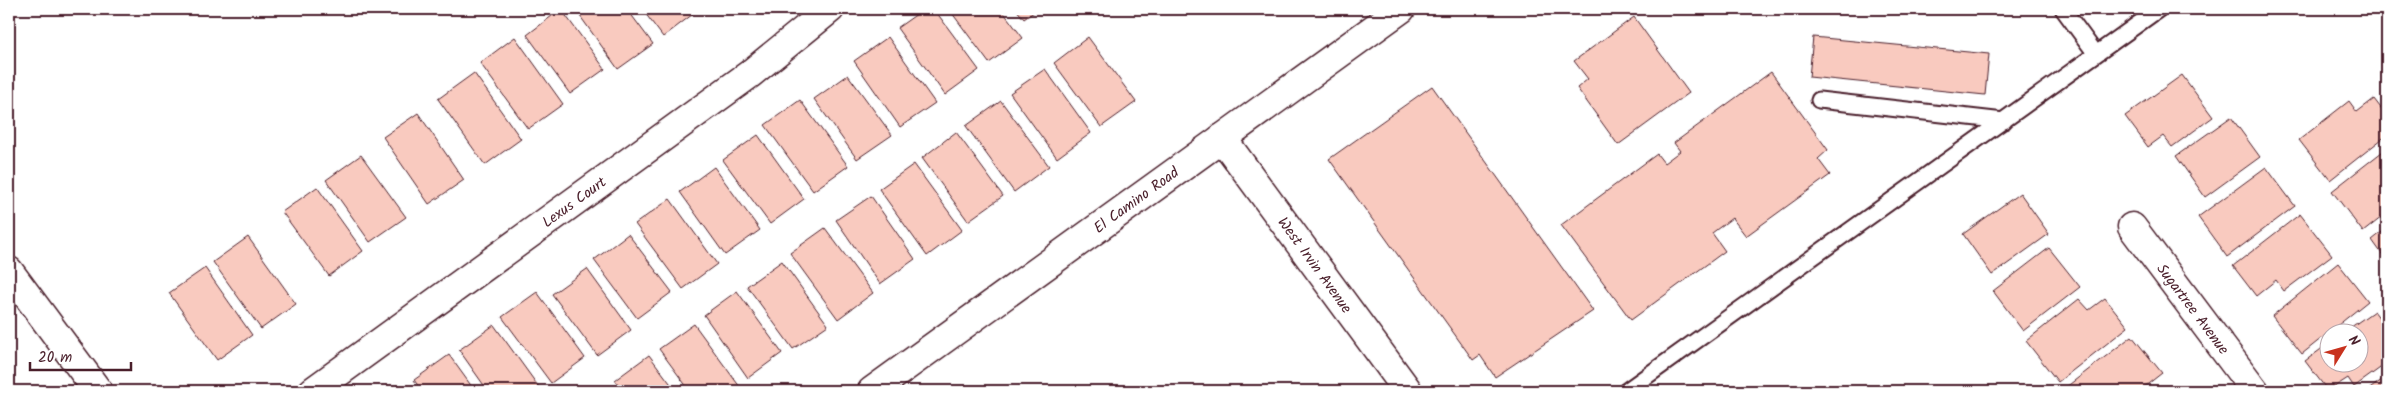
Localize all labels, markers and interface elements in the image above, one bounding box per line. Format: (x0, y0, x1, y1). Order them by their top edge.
street label: El Camino Road (1089, 161, 1185, 240)
street label: Lexus Court (537, 171, 612, 234)
street label: West Irvin Avenue (1271, 212, 1358, 319)
street label: Sugartree Avenue (2150, 259, 2235, 360)
north arrow (2318, 322, 2368, 372)
text: N (2342, 331, 2365, 351)
scale bar (30, 340, 131, 372)
text: 20 m (38, 346, 72, 370)

